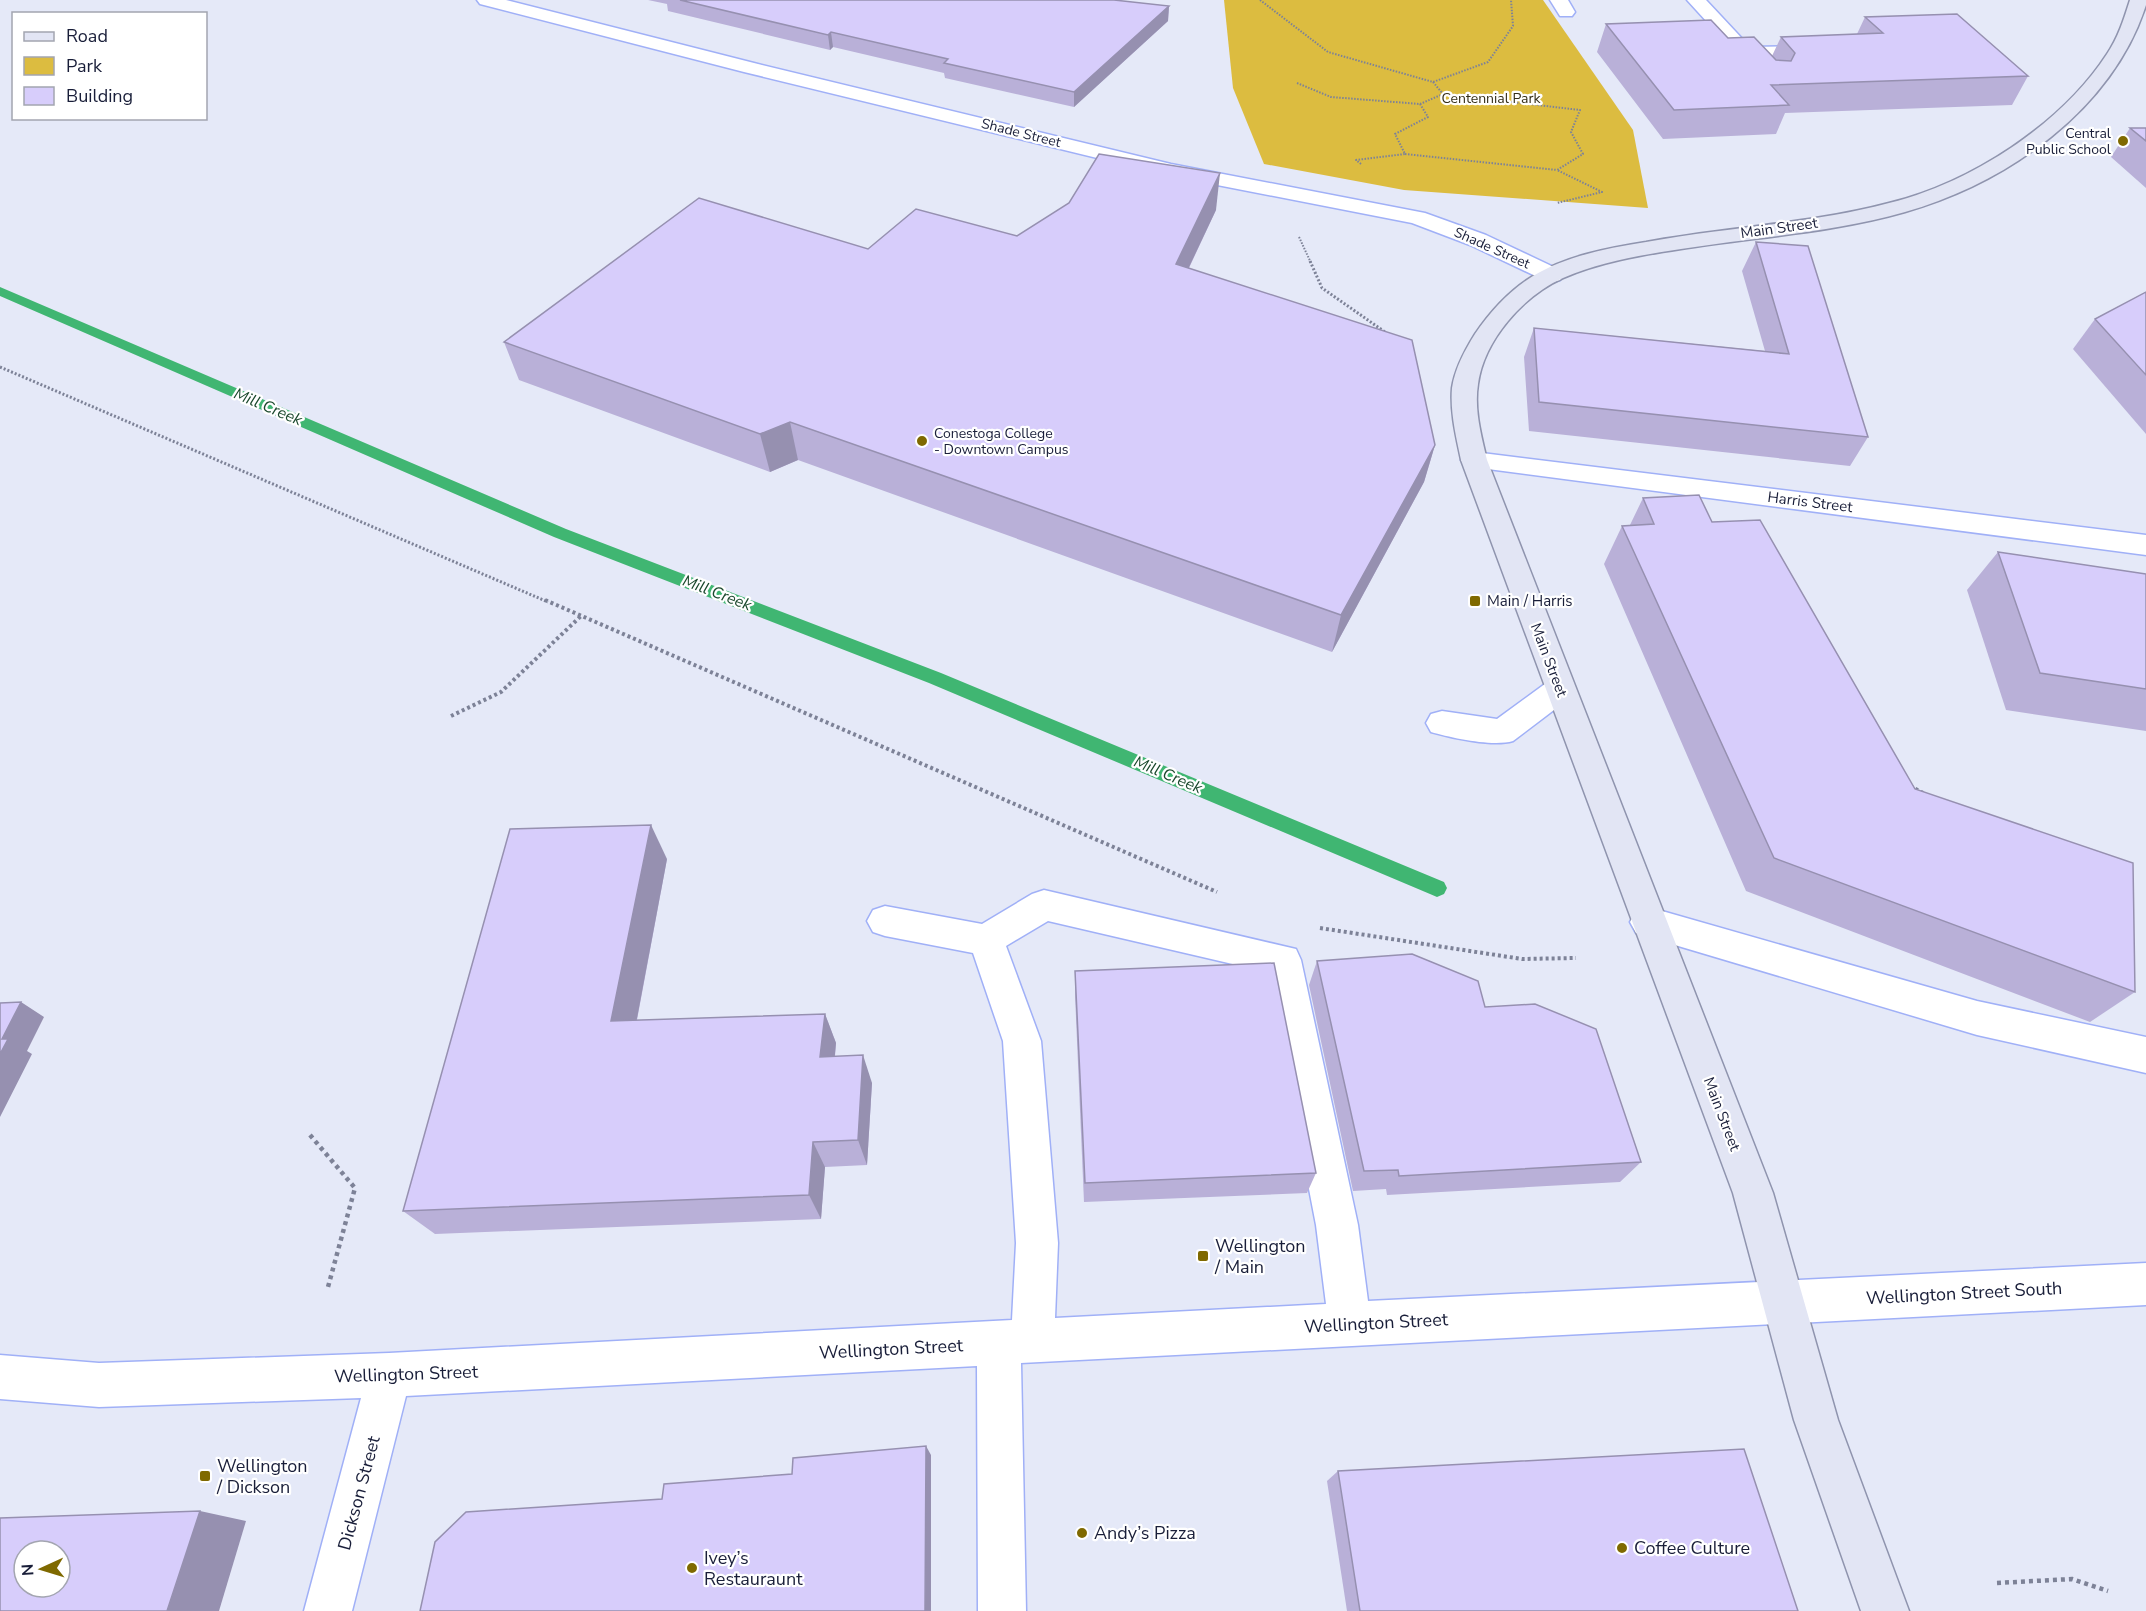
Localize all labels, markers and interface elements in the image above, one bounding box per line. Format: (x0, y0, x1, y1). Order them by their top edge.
legend (12, 12, 207, 120)
text: Road (66, 24, 108, 48)
text: Park (66, 54, 103, 78)
text: Building (66, 84, 133, 108)
park label: Centennial Park (1442, 89, 1541, 108)
street label: Shade Street (979, 114, 1063, 152)
place label: Central Public School (2026, 124, 2112, 159)
marker: Central Public School (2116, 134, 2130, 148)
street label: Main Street (1739, 213, 1820, 243)
street label: Shade Street (1451, 223, 1533, 273)
water label: Mill Creek (230, 383, 307, 432)
place label: Conestoga College - Downtown Campus (934, 424, 1069, 459)
marker: Conestoga College - Downtown Campus (915, 434, 929, 448)
street label: Harris Street (1766, 487, 1854, 517)
water label: Mill Creek (679, 570, 756, 617)
place label: Main / Harris (1487, 591, 1573, 611)
marker: Main / Harris (1468, 594, 1482, 608)
street label: Main Street (1526, 620, 1573, 700)
water label: Mill Creek (1130, 751, 1207, 800)
street label: Main Street (1699, 1074, 1746, 1154)
place label: Wellington / Main (1214, 1234, 1305, 1279)
marker: Wellington / Main (1196, 1249, 1210, 1263)
street label: Wellington Street South (1865, 1276, 2063, 1310)
street label: Wellington Street (1303, 1307, 1449, 1339)
street label: Wellington Street (818, 1333, 964, 1365)
street label: Wellington Street (334, 1359, 479, 1389)
street label: Dickson Street (332, 1433, 386, 1553)
place label: Wellington / Dickson (216, 1454, 307, 1499)
marker: Wellington / Dickson (198, 1469, 212, 1483)
place label: Andy’s Pizza (1094, 1521, 1196, 1545)
marker: Andy’s Pizza (1075, 1526, 1089, 1540)
place label: Coffee Culture (1634, 1536, 1750, 1560)
north arrow (12, 1539, 72, 1599)
marker: Coffee Culture (1615, 1541, 1629, 1555)
place label: Ivey’s Restauraunt (704, 1546, 803, 1591)
marker: Ivey’s Restauraunt (685, 1561, 699, 1575)
text: N (17, 1563, 39, 1577)

